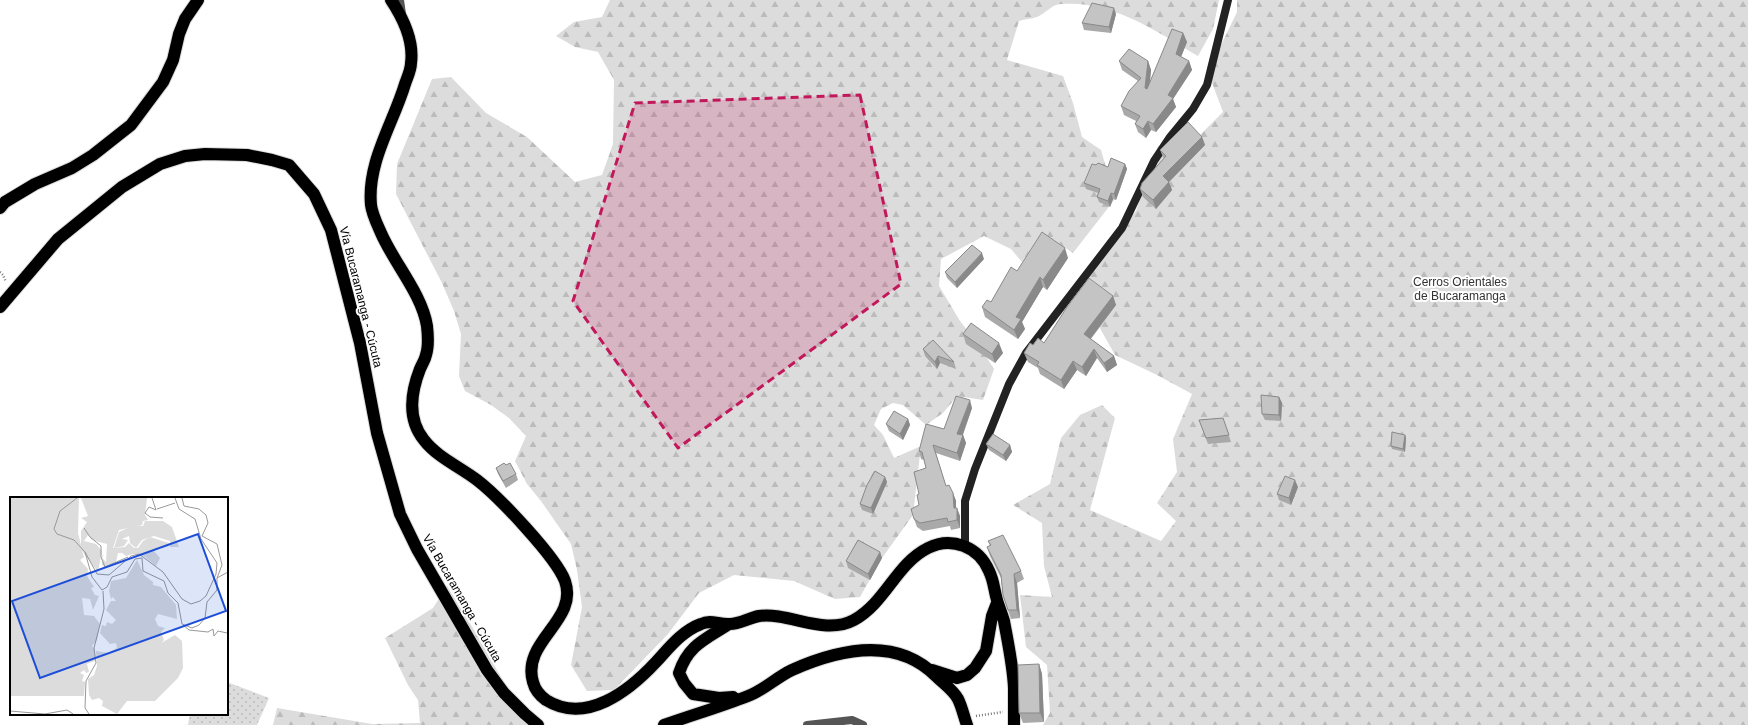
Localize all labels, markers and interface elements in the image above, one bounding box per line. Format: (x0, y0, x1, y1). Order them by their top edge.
street label: Vía Bucaramanga - Cúcuta (337, 225, 385, 369)
park label: Cerros Orientales de Bucaramanga (1413, 275, 1507, 303)
inset map (10, 497, 228, 715)
street label: Vía Bucaramanga - Cúcuta (420, 532, 504, 664)

